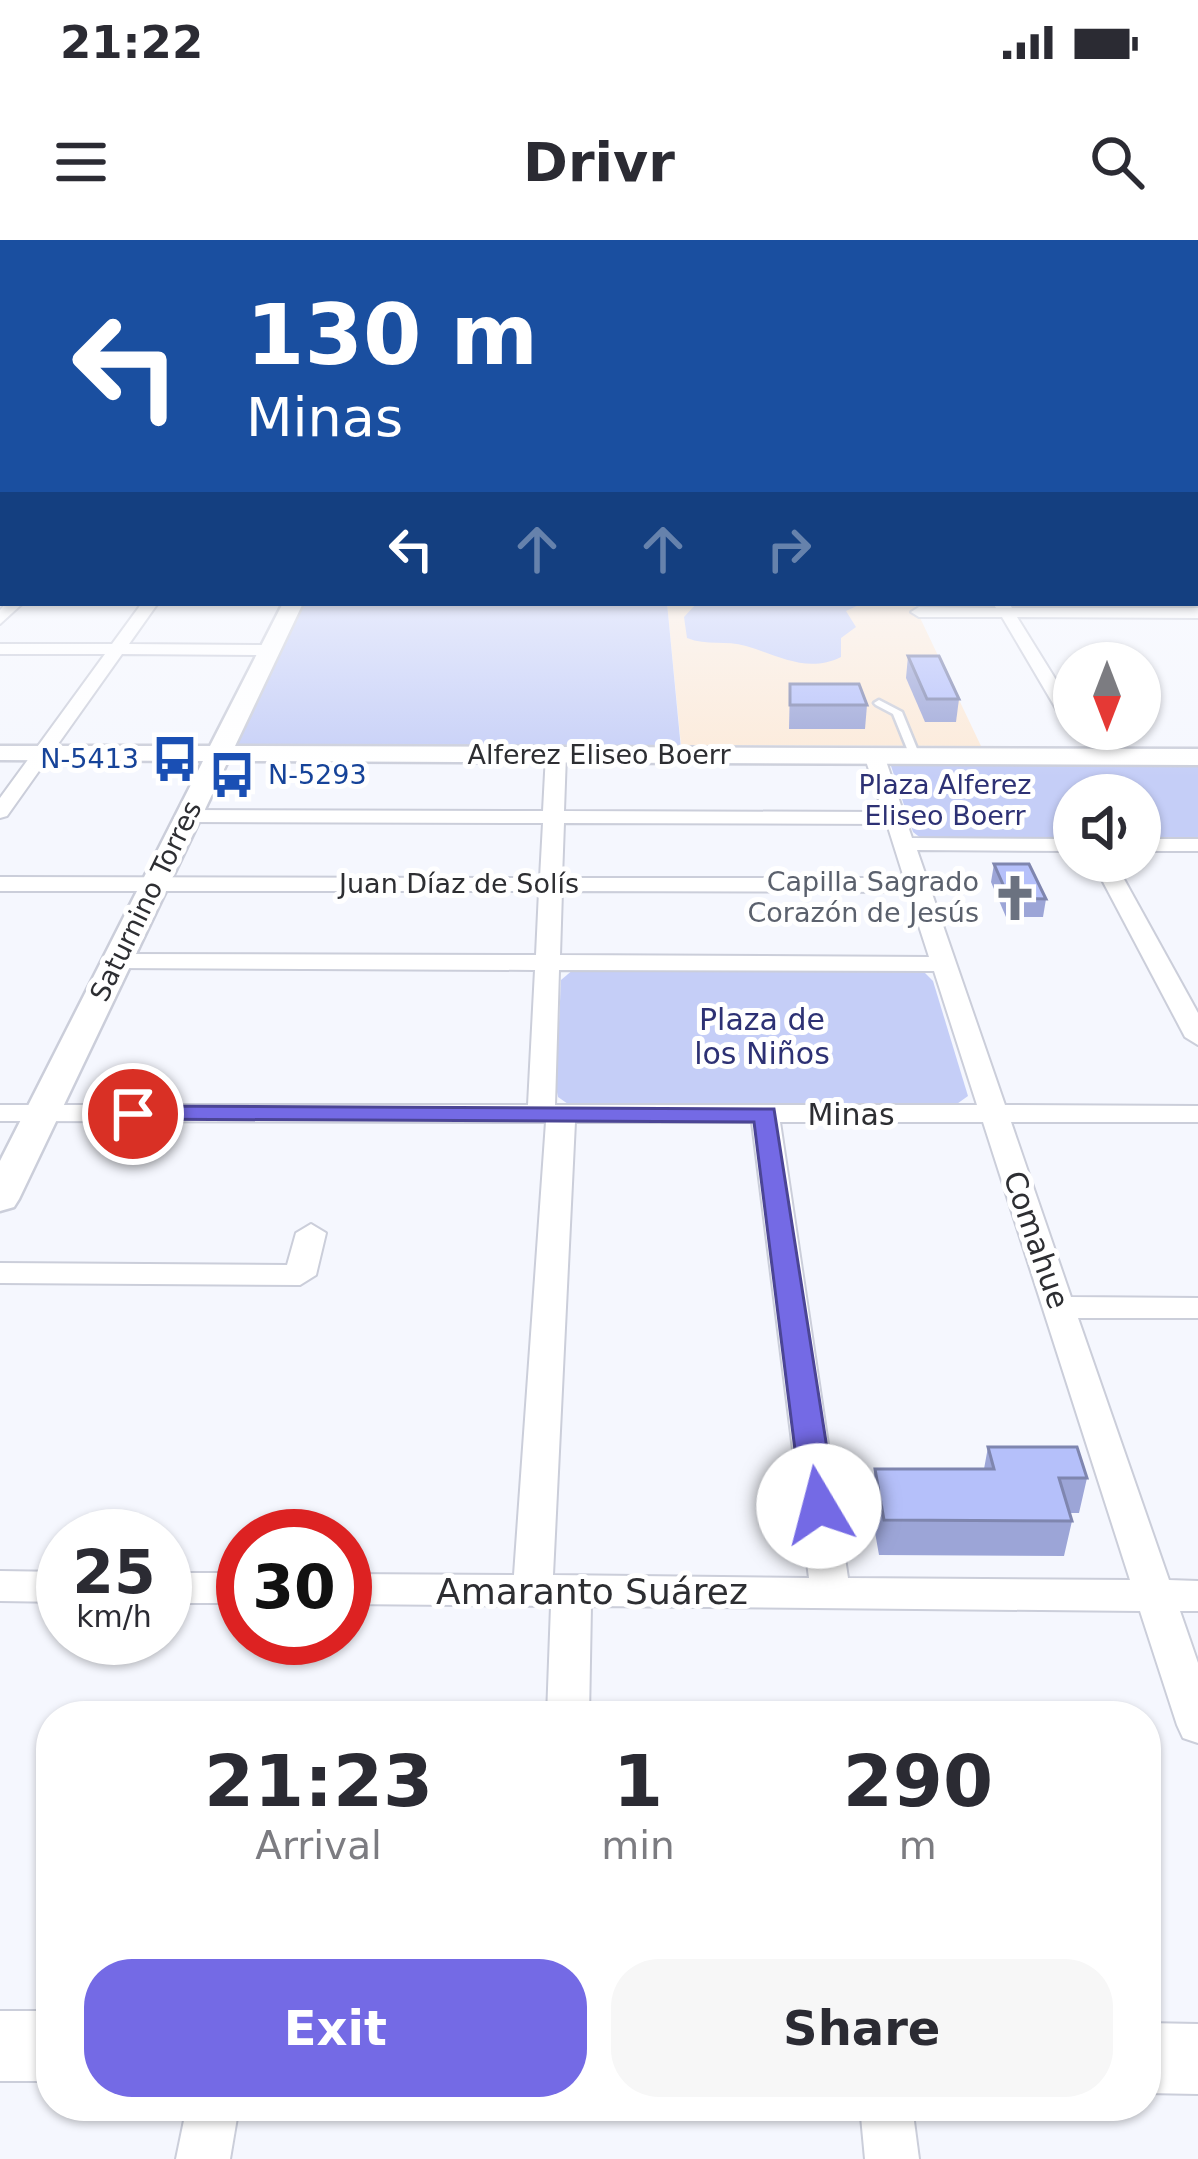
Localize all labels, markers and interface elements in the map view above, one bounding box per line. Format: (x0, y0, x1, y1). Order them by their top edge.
text: 21:22 (60, 16, 203, 69)
icon: menu (48, 129, 114, 195)
icon: search (1084, 129, 1150, 195)
text: Drivr (523, 131, 675, 194)
text: 130 m (246, 286, 538, 384)
icon: left (48, 288, 204, 444)
text: Minas (246, 386, 403, 449)
icon: left (378, 516, 444, 582)
icon: ahead (504, 516, 570, 582)
icon: ahead (630, 516, 696, 582)
icon: right (756, 516, 822, 582)
north arrow (1053, 642, 1161, 750)
map controls (1053, 642, 1161, 882)
bus stop icon: N-5413 (150, 734, 200, 784)
street label: Alferez Eliseo Boerr (467, 739, 731, 770)
place label: N-5413 (40, 743, 139, 774)
bus stop icon: N-5293 (207, 750, 257, 800)
place label: N-5293 (268, 759, 367, 790)
park label: Plaza Alferez Eliseo Boerr (858, 769, 1032, 831)
button: sound (1053, 774, 1161, 882)
street label: Saturnino Torres (84, 796, 208, 1006)
place label: Capilla Sagrado Corazón de Jesús (747, 866, 979, 928)
street label: Juan Díaz de Solís (337, 868, 579, 899)
church icon: Capilla Sagrado Corazón de Jesús (990, 873, 1040, 923)
park label: Plaza de los Niños (694, 1002, 830, 1071)
pin (82, 1063, 184, 1165)
icon: arrive (100, 1081, 166, 1147)
street label: Minas (807, 1097, 895, 1132)
street label: Comahue (997, 1166, 1076, 1313)
position arrow (756, 1443, 882, 1569)
speed limit sign: 30 (216, 1509, 372, 1665)
text: 25 (72, 1537, 156, 1607)
street label: Amaranto Suárez (436, 1571, 748, 1612)
text: km/h (76, 1599, 152, 1634)
text: 21:23 (204, 1739, 433, 1823)
text: 1 (613, 1739, 663, 1823)
text: 290 (843, 1739, 993, 1823)
text: Arrival (255, 1823, 382, 1868)
text: min (601, 1823, 675, 1868)
text: m (899, 1823, 937, 1868)
button: Exit (84, 1959, 587, 2097)
button: Share (611, 1959, 1113, 2097)

